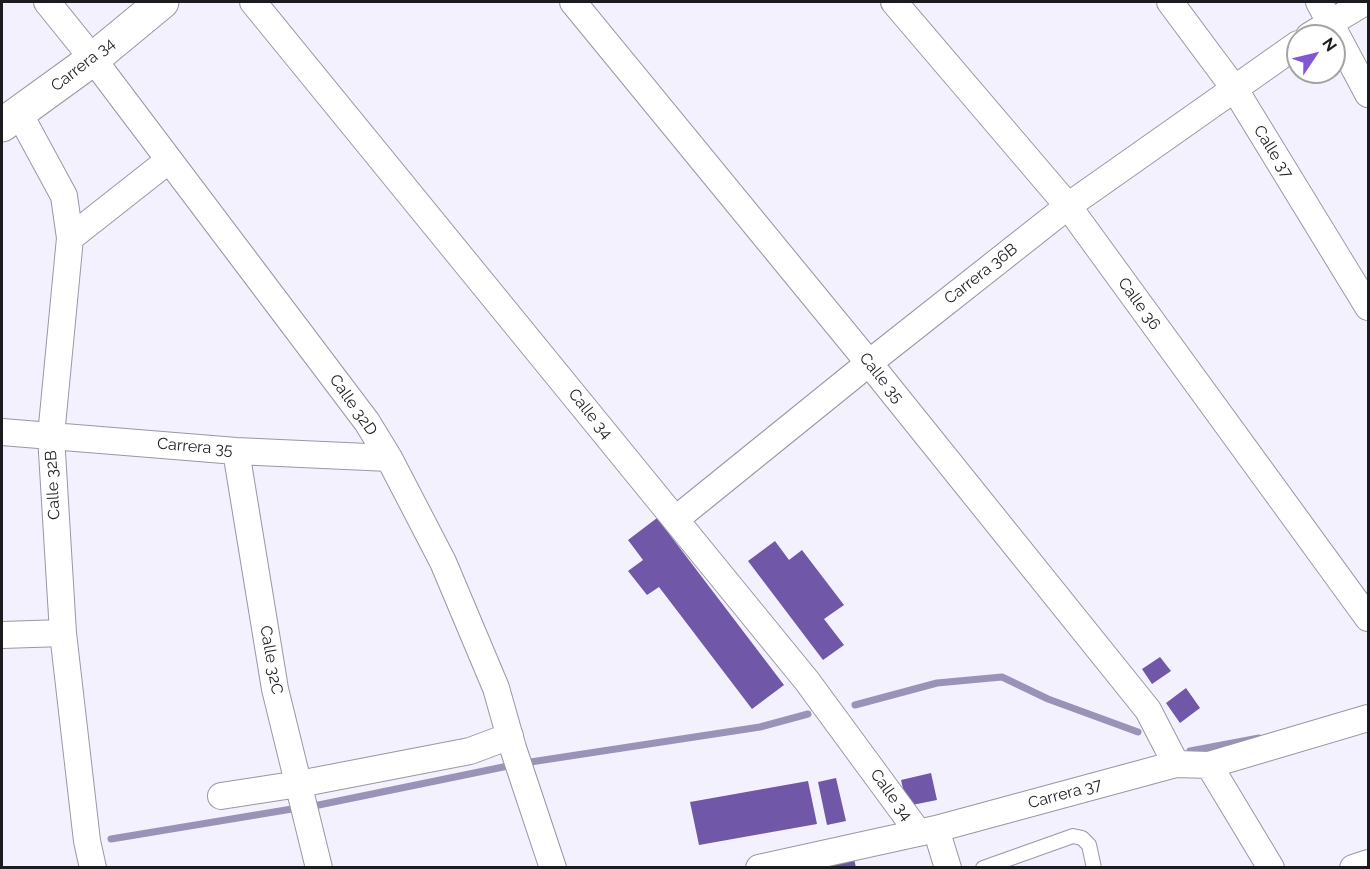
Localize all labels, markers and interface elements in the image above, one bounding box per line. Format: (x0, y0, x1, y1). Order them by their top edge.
north arrow (1286, 24, 1346, 84)
street label: Carrera 34 (47, 34, 119, 96)
text: N (1318, 34, 1341, 55)
street label: Calle 37 (1249, 122, 1297, 182)
street label: Carrera 36B (941, 240, 1021, 308)
street label: Calle 36 (1114, 274, 1164, 334)
street label: Calle 35 (855, 349, 907, 407)
street label: Calle 32D (325, 371, 381, 439)
street label: Calle 34 (564, 385, 616, 443)
street label: Carrera 35 (156, 434, 234, 460)
street label: Calle 32B (42, 450, 64, 520)
street label: Calle 32C (255, 624, 287, 696)
street label: Calle 34 (866, 765, 916, 825)
street label: Carrera 37 (1026, 775, 1104, 813)

